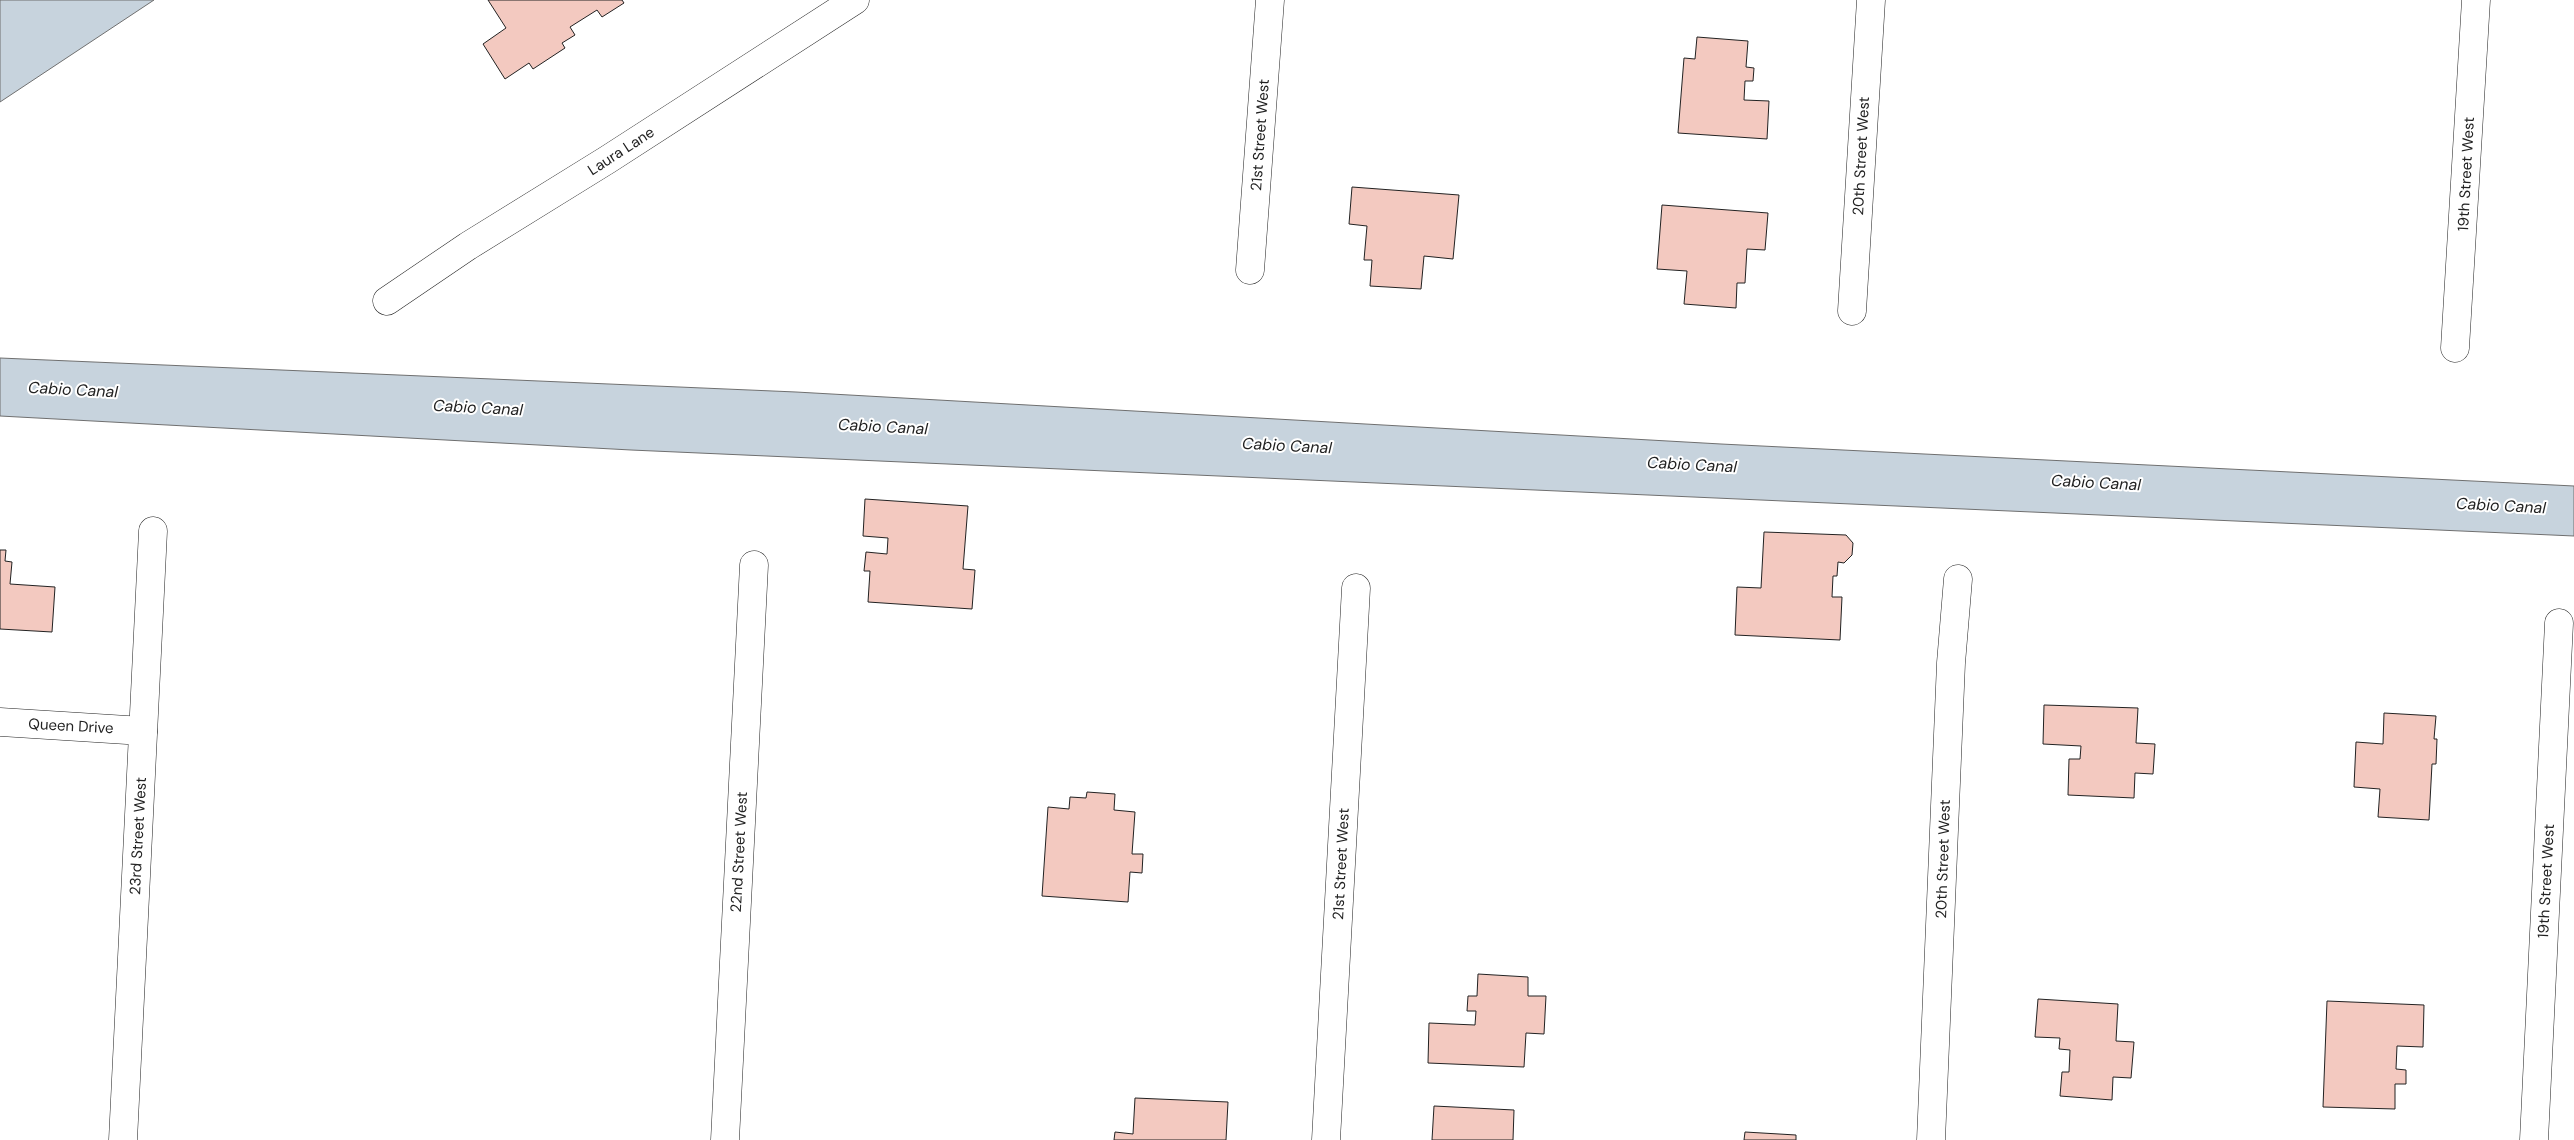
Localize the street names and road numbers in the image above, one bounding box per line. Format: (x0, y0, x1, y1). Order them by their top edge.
street label: 21st Street West (1246, 78, 1274, 192)
street label: 20th Street West (1848, 96, 1874, 216)
street label: 19th Street West (2453, 116, 2479, 232)
street label: Laura Lane (584, 122, 658, 180)
street label: Queen Drive (28, 714, 114, 738)
street label: 23rd Street West (125, 776, 151, 895)
street label: 22nd Street West (726, 791, 752, 913)
street label: 20th Street West (1931, 799, 1955, 919)
street label: 21st Street West (1328, 807, 1354, 921)
street label: 19th Street West (2533, 823, 2559, 939)

